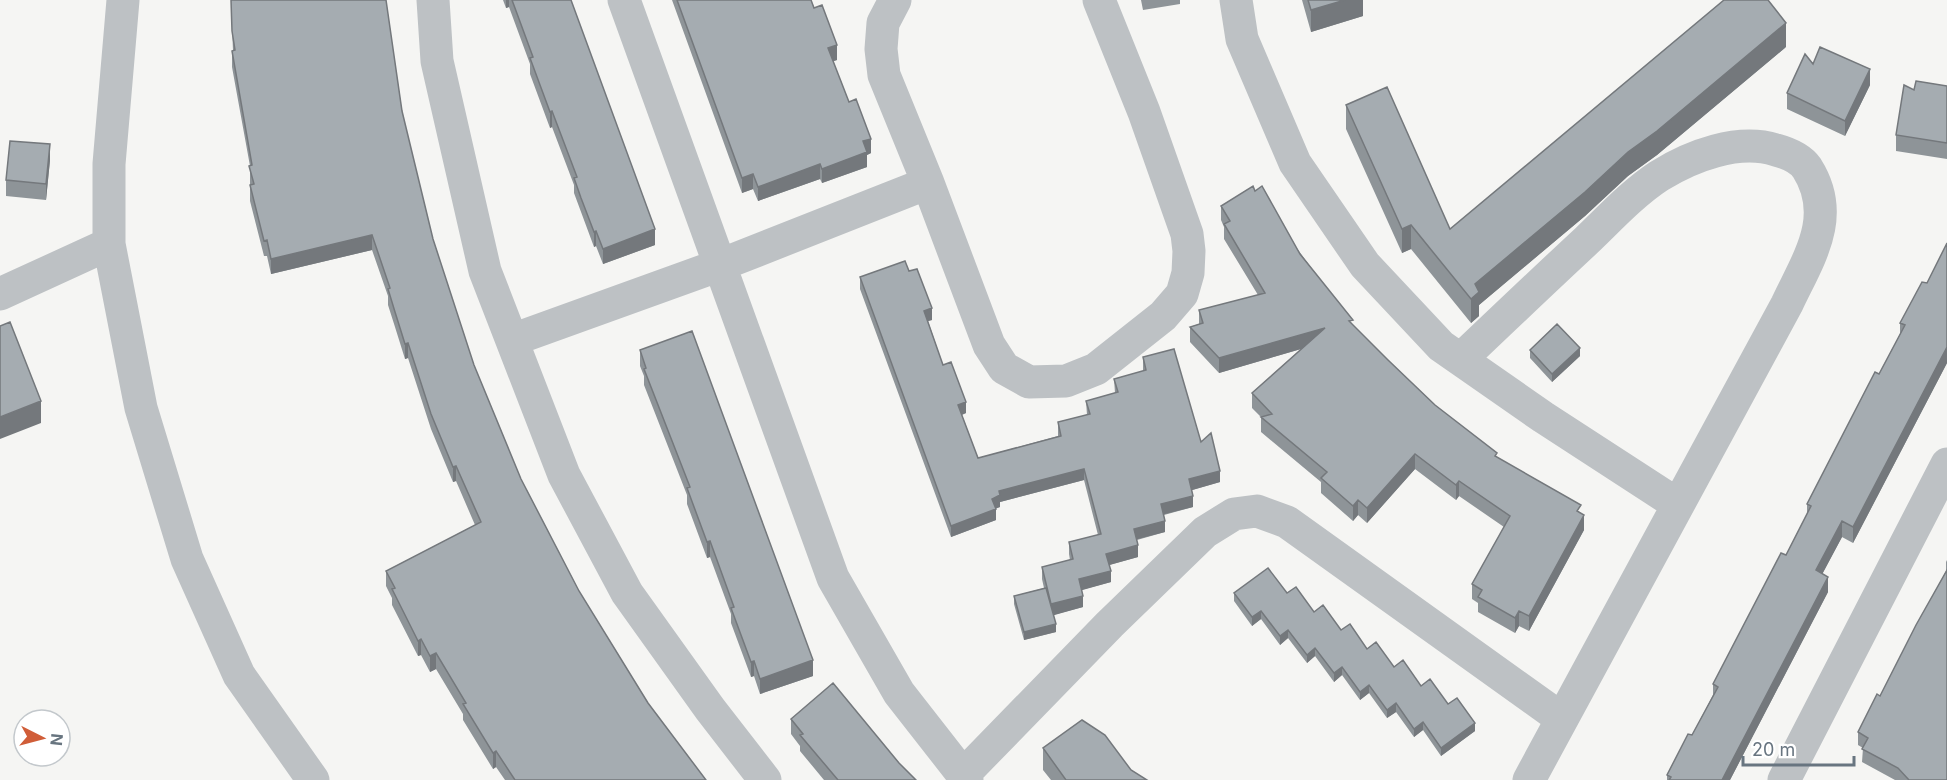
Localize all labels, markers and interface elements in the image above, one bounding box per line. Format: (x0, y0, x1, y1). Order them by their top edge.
north arrow (12, 708, 72, 768)
scale bar (1743, 729, 1854, 767)
text: N (46, 732, 68, 747)
text: 20 m (1752, 739, 1795, 760)

